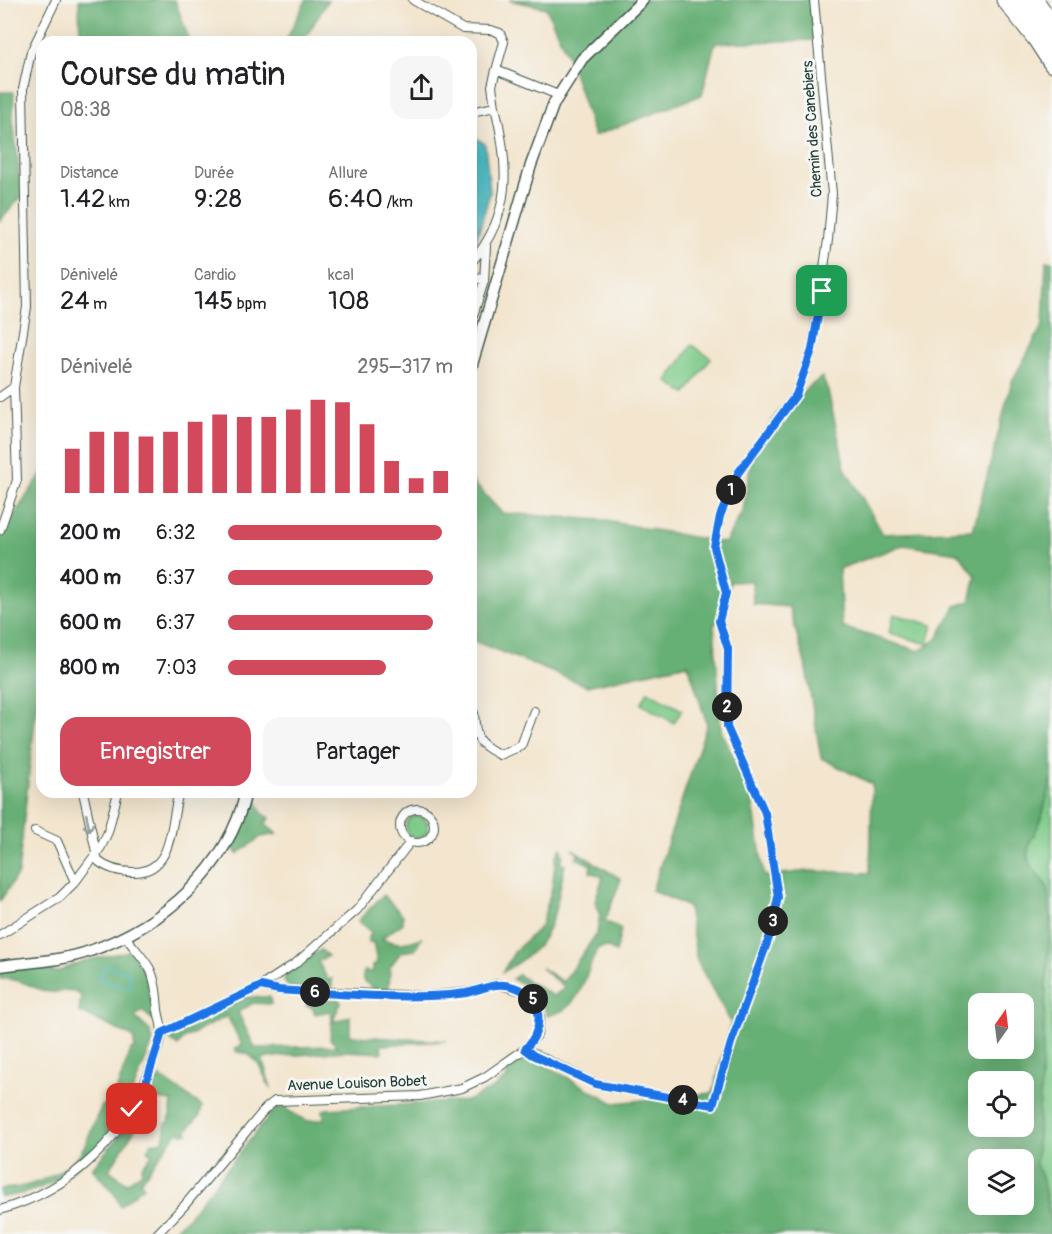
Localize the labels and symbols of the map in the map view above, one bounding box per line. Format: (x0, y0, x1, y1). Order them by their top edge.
street label: Chemin des Canebiers (798, 60, 827, 198)
pin (796, 265, 847, 316)
pin: 1 (716, 475, 746, 505)
pin: 2 (712, 692, 742, 722)
one-way arrow (83, 812, 94, 832)
pin: 3 (758, 906, 788, 936)
pin: 6 (300, 977, 330, 1007)
pin: 5 (518, 984, 548, 1014)
north arrow (968, 993, 1034, 1059)
street label: Avenue Louison Bobet (287, 1072, 428, 1095)
pin (106, 1083, 157, 1134)
pin: 4 (668, 1085, 698, 1115)

